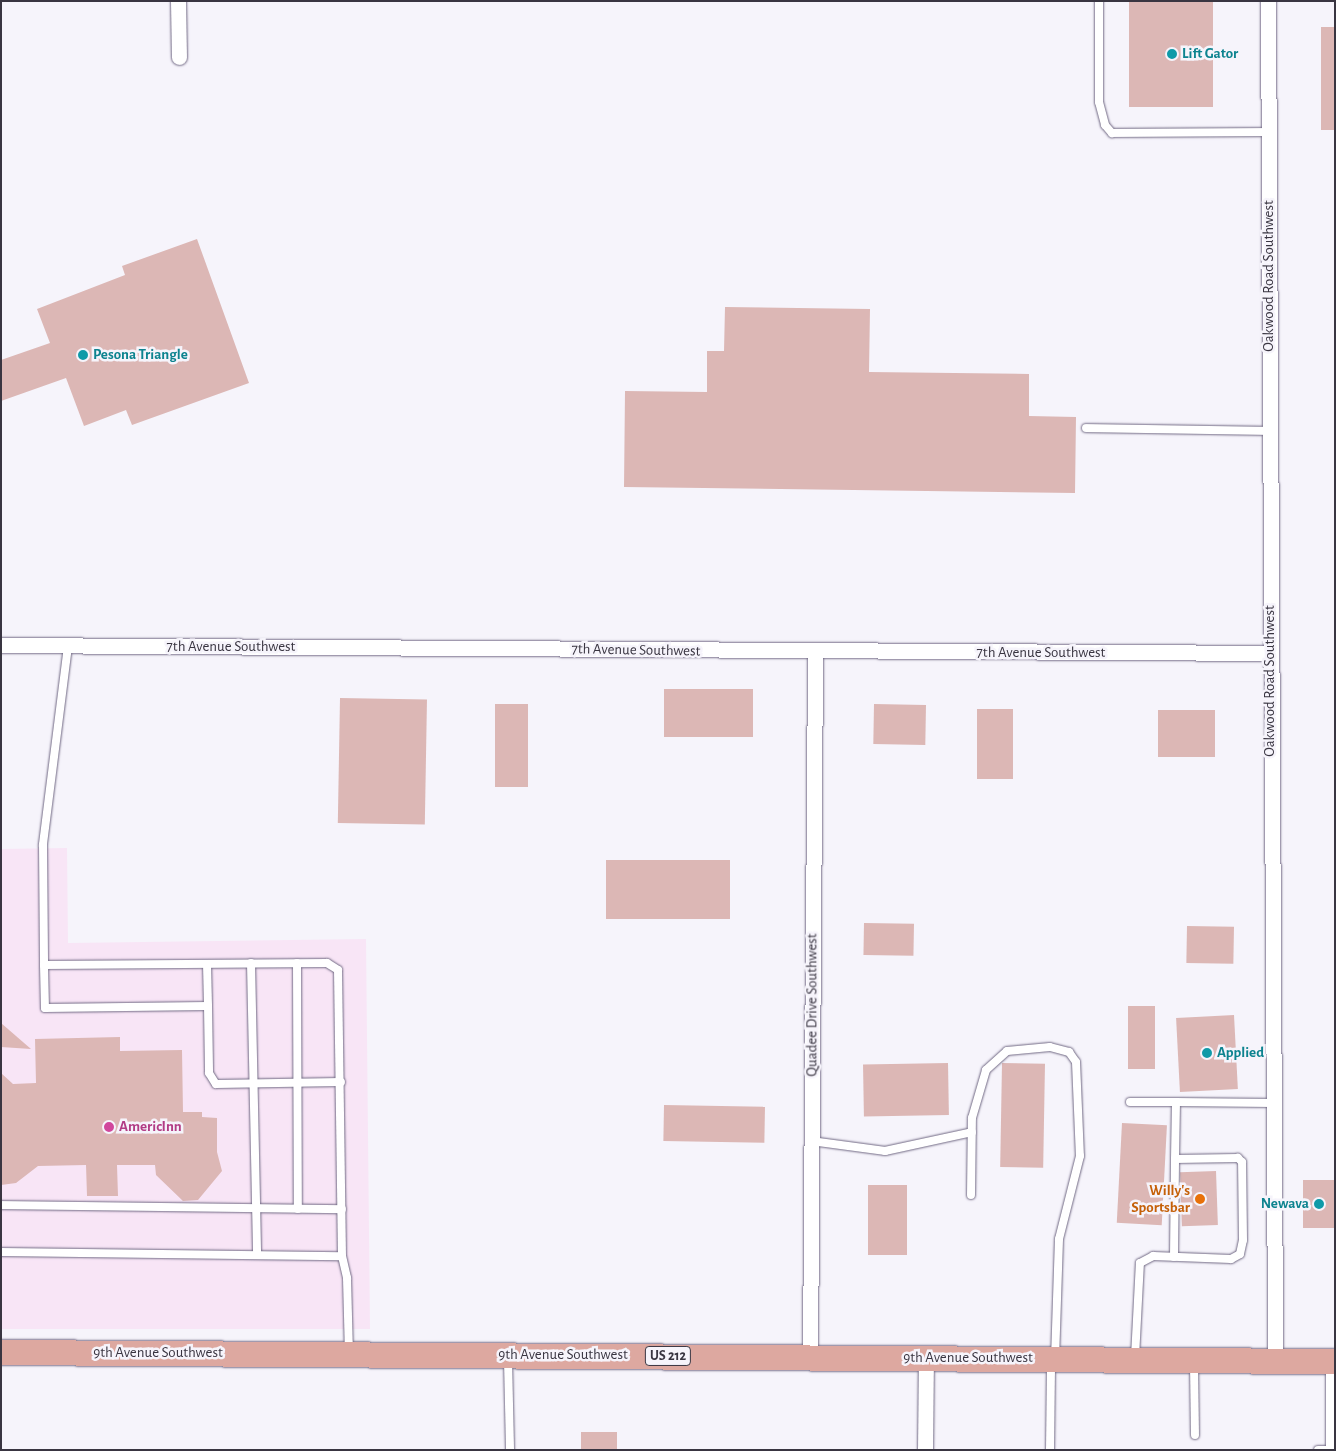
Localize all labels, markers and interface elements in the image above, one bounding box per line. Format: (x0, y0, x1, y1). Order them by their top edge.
place label: Lift Gator (1182, 45, 1238, 63)
marker: Lift Gator (1166, 48, 1178, 60)
street label: Oakwood Road Southwest (1260, 200, 1278, 352)
place label: Pesona Triangle (93, 346, 188, 364)
marker: Pesona Triangle (77, 349, 89, 361)
street label: Oakwood Road Southwest (1261, 605, 1279, 757)
street label: 7th Avenue Southwest (167, 638, 295, 656)
street label: 7th Avenue Southwest (571, 640, 701, 660)
street label: 7th Avenue Southwest (977, 644, 1105, 662)
street label: Quadee Drive Southwest (803, 933, 821, 1077)
place label: Applied (1217, 1044, 1264, 1062)
marker: Applied (1201, 1047, 1213, 1059)
place label: AmericInn (119, 1118, 182, 1136)
marker: AmericInn (103, 1121, 115, 1133)
place label: Willy's Sportsbar (1131, 1181, 1190, 1216)
marker: Willy's Sportsbar (1194, 1193, 1206, 1205)
place label: Newava (1261, 1195, 1309, 1213)
marker: Newava (1313, 1198, 1325, 1210)
street label: 9th Avenue Southwest (93, 1344, 223, 1362)
road number: US 212 (644, 1344, 692, 1368)
street label: 9th Avenue Southwest (498, 1346, 628, 1364)
street label: 9th Avenue Southwest (903, 1349, 1033, 1367)

